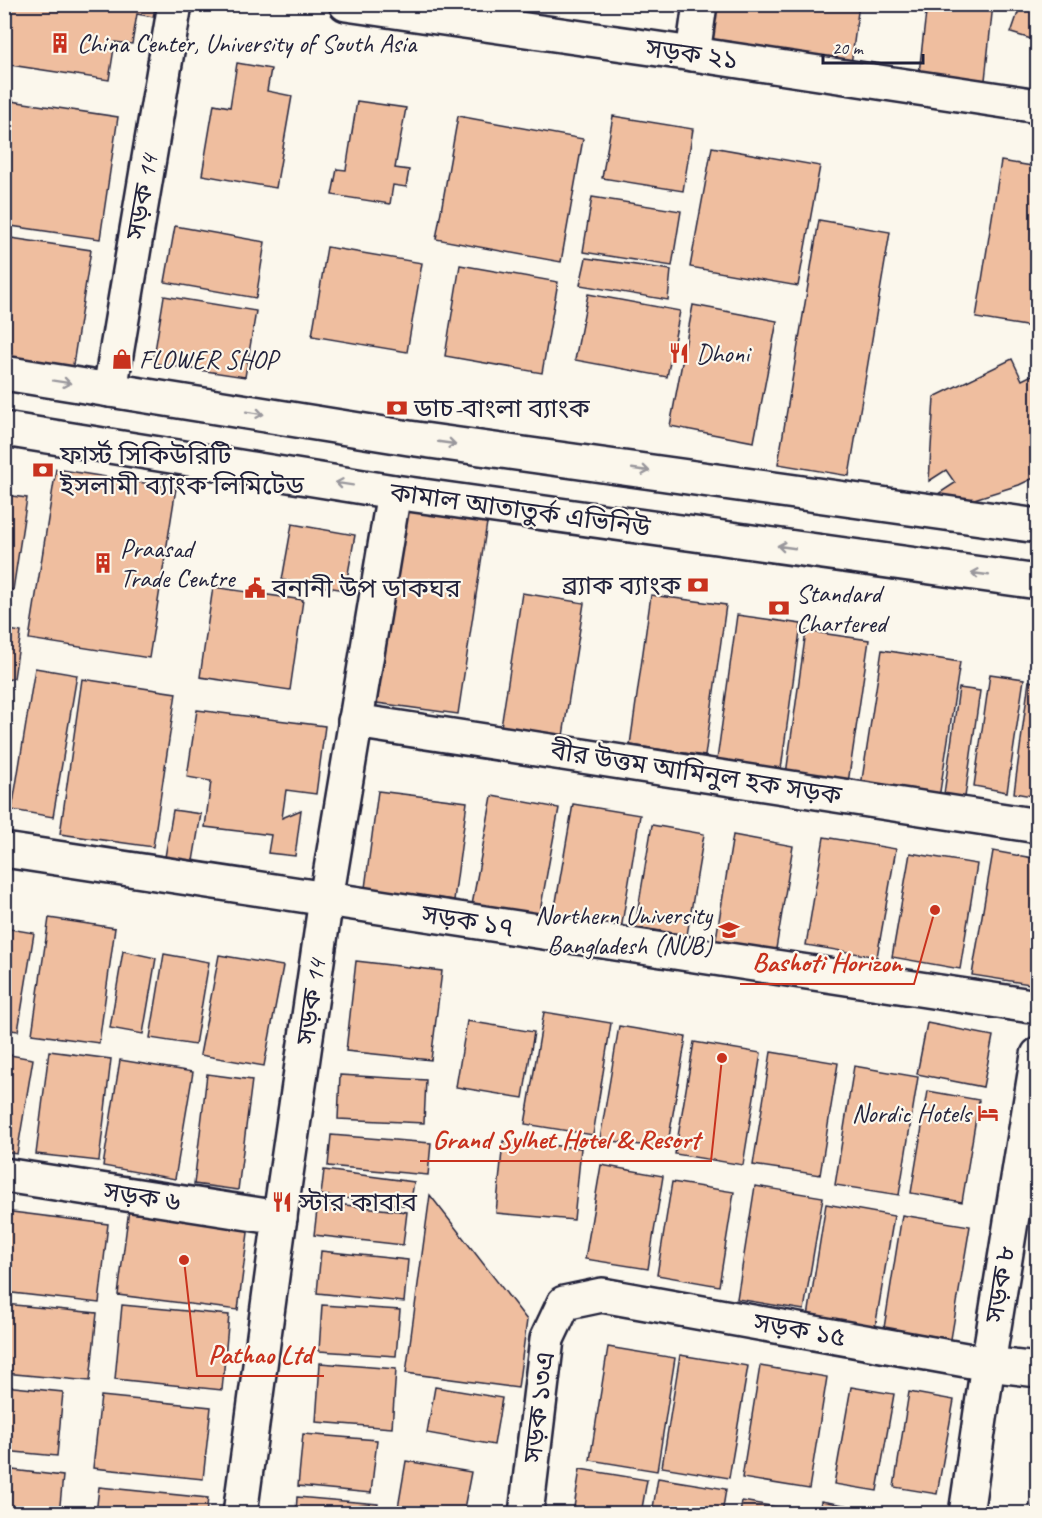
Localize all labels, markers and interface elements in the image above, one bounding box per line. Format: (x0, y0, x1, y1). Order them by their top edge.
place label: China Center, University of South Asia (77, 27, 418, 60)
scale bar (823, 27, 924, 65)
building icon: China Center, University of South Asia (48, 31, 72, 55)
street label: সড়ক ২১ (643, 31, 740, 77)
text: 20 m (832, 37, 865, 59)
street label: সড়ক 14 (118, 150, 166, 243)
place label: Dhoni (696, 337, 752, 370)
restaurant icon: Dhoni (667, 341, 691, 365)
place label: FLOWER SHOP (139, 343, 281, 376)
shop icon: FLOWER SHOP (110, 347, 134, 371)
one-way arrow (52, 377, 72, 388)
place label: ডাচ-বাংলা ব্যাংক (413, 392, 591, 425)
bank icon: ডাচ-বাংলা ব্যাংক (385, 396, 409, 420)
one-way arrow (244, 408, 264, 419)
one-way arrow (437, 438, 457, 449)
place label: ফার্স্ট সিকিউরিটি ইসলামী ব্যাংক লিমিটেড (59, 439, 305, 502)
bank icon: ফার্স্ট সিকিউরিটি ইসলামী ব্যাংক লিমিটেড (31, 458, 55, 482)
one-way arrow (630, 465, 650, 476)
street label: কামাল আতাতুর্ক এভিনিউ (387, 475, 653, 545)
one-way arrow (335, 479, 354, 490)
place label: Praasad Trade Centre (120, 532, 237, 595)
one-way arrow (777, 542, 797, 553)
building icon: Praasad Trade Centre (91, 551, 115, 575)
place label: ব্র্যাক ব্যাংক (562, 569, 682, 602)
one-way arrow (970, 569, 990, 580)
place label: বনানী উপ ডাকঘর (271, 572, 461, 605)
bank icon: ব্র্যাক ব্যাংক (686, 573, 710, 597)
public building icon: বনানী উপ ডাকঘর (243, 576, 267, 600)
place label: Standard Chartered (796, 577, 890, 640)
bank icon: Standard Chartered (767, 596, 791, 620)
street label: বীর উত্তম আমিনুল হক সড়ক (547, 734, 845, 812)
street label: সড়ক ১৭ (419, 897, 516, 945)
place label: Northern University Bangladesh (NUB) (535, 899, 714, 962)
school or university icon: Northern University Bangladesh (NUB) (717, 918, 741, 942)
callout: Bashoti Horizon (740, 939, 914, 984)
text: Bashoti Horizon (752, 945, 903, 979)
street label: সড়ক 14 (289, 955, 334, 1048)
place label: Nordic Hotels (852, 1097, 973, 1130)
hotel icon: Nordic Hotels (976, 1101, 1000, 1125)
callout: Grand Sylhet Hotel & Resort (420, 1116, 711, 1161)
text: Grand Sylhet Hotel & Resort (433, 1122, 703, 1156)
street label: সড়ক ৬ (100, 1174, 183, 1219)
place label: স্টার কাবাব (298, 1186, 417, 1219)
restaurant icon: স্টার কাবাব (270, 1190, 294, 1214)
street label: সড়ক ৮ (977, 1243, 1022, 1326)
street label: সড়ক ১৫ (750, 1306, 849, 1354)
callout: Pathao Ltd (197, 1331, 324, 1376)
text: Pathao Ltd (208, 1337, 316, 1371)
street label: সড়ক ১৩এ (516, 1350, 562, 1465)

